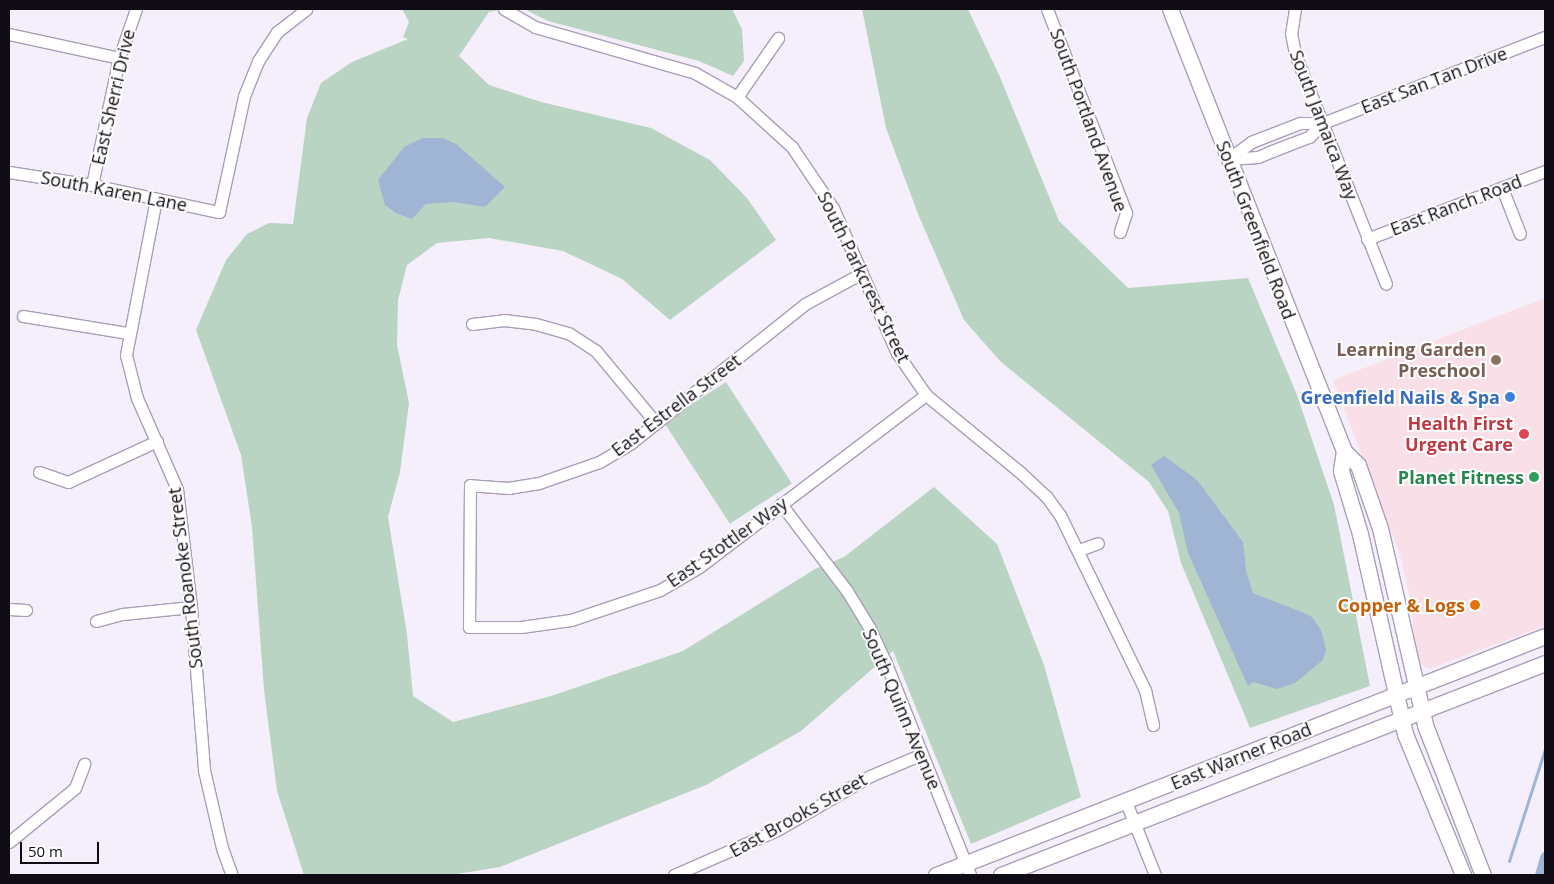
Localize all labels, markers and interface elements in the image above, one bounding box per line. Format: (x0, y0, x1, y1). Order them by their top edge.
street label: South Portland Avenue (1046, 26, 1132, 214)
street label: East Sherri Drive (87, 27, 139, 167)
street label: East San Tan Drive (1358, 42, 1510, 118)
street label: South Jamaica Way (1285, 47, 1363, 203)
street label: South Greenfield Road (1212, 138, 1300, 322)
street label: South Karen Lane (39, 166, 189, 216)
street label: East Ranch Road (1387, 170, 1525, 240)
street label: South Parkcrest Street (813, 188, 915, 366)
place label: Learning Garden Preschool (1336, 339, 1486, 382)
street label: East Estrella Street (607, 349, 745, 461)
marker: Learning Garden Preschool (1490, 354, 1502, 366)
place label: Greenfield Nails & Spa (1301, 386, 1500, 408)
marker: Greenfield Nails & Spa (1504, 391, 1516, 403)
place label: Health First Urgent Care (1405, 413, 1513, 456)
marker: Health First Urgent Care (1517, 427, 1531, 441)
place label: Planet Fitness (1398, 466, 1524, 488)
marker: Planet Fitness (1528, 471, 1540, 483)
street label: South Roanoke Street (163, 486, 207, 670)
street label: East Stottler Way (663, 492, 791, 592)
place label: Copper & Logs (1338, 594, 1465, 616)
marker: Copper & Logs (1469, 599, 1481, 611)
street label: South Quinn Avenue (858, 625, 946, 793)
street label: East Warner Road (1168, 718, 1314, 794)
street label: East Brooks Street (726, 768, 870, 862)
scale bar (22, 832, 101, 864)
text: 50 m (28, 841, 63, 861)

